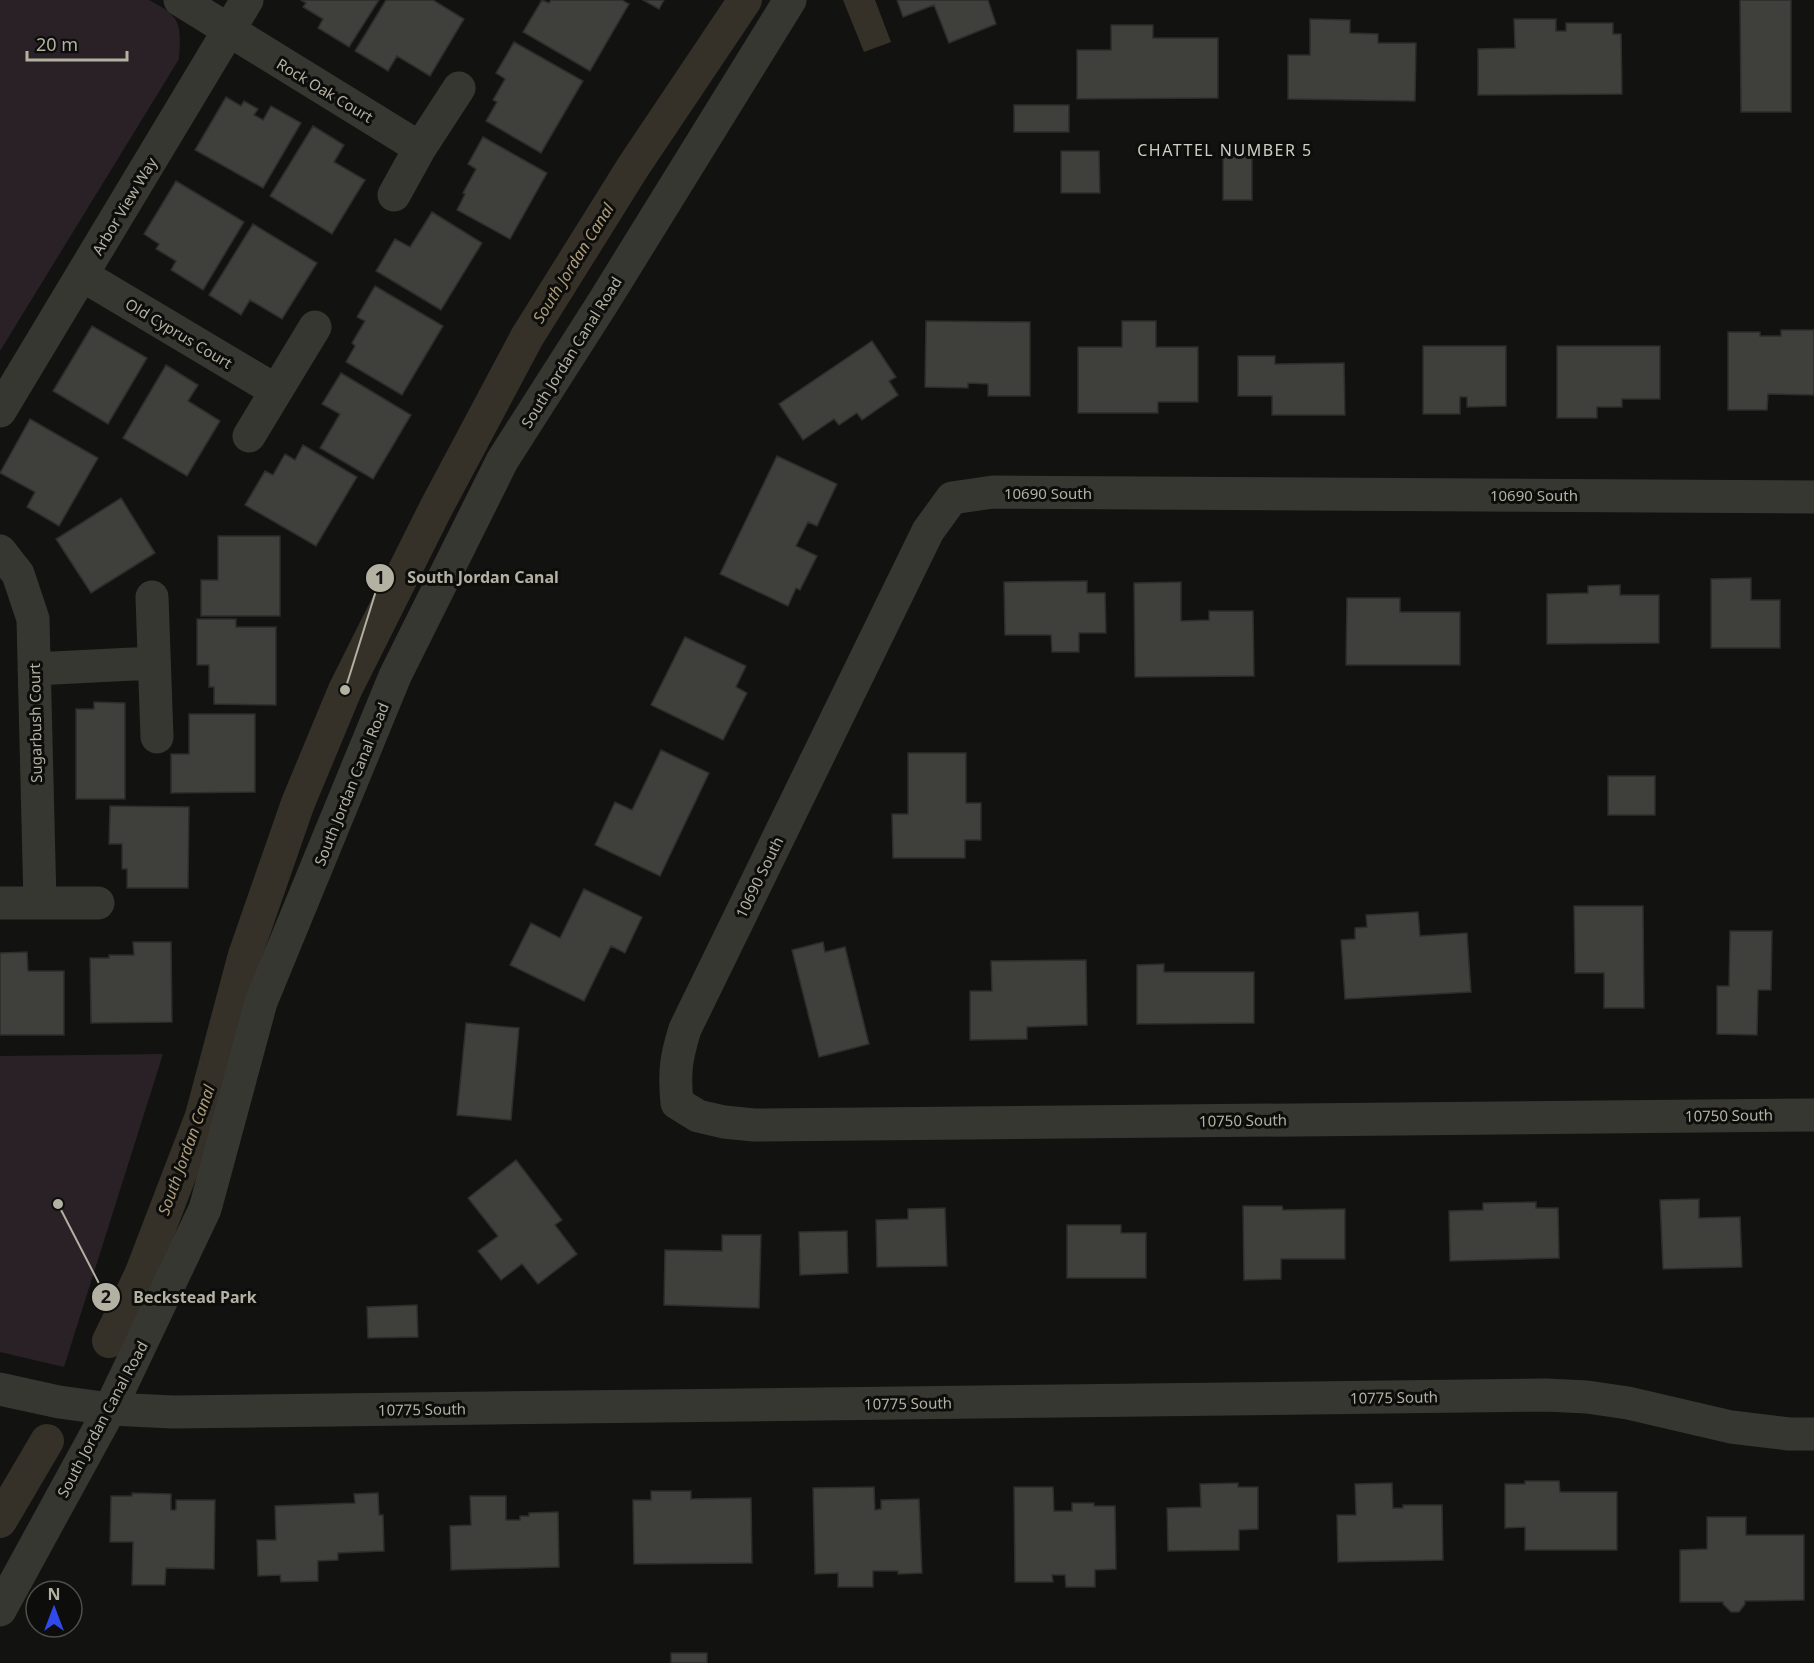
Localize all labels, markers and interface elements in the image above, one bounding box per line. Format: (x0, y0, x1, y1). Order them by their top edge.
scale bar (27, 24, 128, 62)
text: 20 m (36, 32, 78, 56)
street label: Rock Oak Court (273, 53, 377, 127)
district label: CHATTEL NUMBER 5 (1137, 139, 1313, 161)
street label: Arbor View Way (87, 153, 161, 259)
water label: South Jordan Canal (527, 198, 619, 327)
street label: South Jordan Canal Road (516, 273, 626, 431)
street label: Old Cyprus Court (122, 293, 237, 373)
street label: 10690 South (1004, 483, 1092, 503)
street label: 10690 South (1490, 485, 1578, 505)
callout: South Jordan Canal (365, 561, 571, 595)
text: 1 (375, 565, 385, 589)
text: South Jordan Canal (407, 566, 559, 588)
street label: Sugarbush Court (24, 662, 46, 783)
street label: South Jordan Canal Road (309, 699, 393, 869)
street label: 10690 South (731, 833, 787, 921)
water label: South Jordan Canal (152, 1081, 220, 1218)
street label: 10750 South (1685, 1104, 1773, 1126)
street label: 10750 South (1199, 1109, 1287, 1131)
callout: Beckstead Park (91, 1280, 269, 1314)
text: 2 (101, 1284, 111, 1308)
text: Beckstead Park (133, 1286, 257, 1308)
street label: South Jordan Canal Road (52, 1337, 152, 1501)
street label: 10775 South (1350, 1386, 1438, 1408)
street label: 10775 South (864, 1392, 952, 1414)
street label: 10775 South (378, 1398, 466, 1420)
north arrow (24, 1579, 84, 1639)
text: N (47, 1583, 61, 1605)

